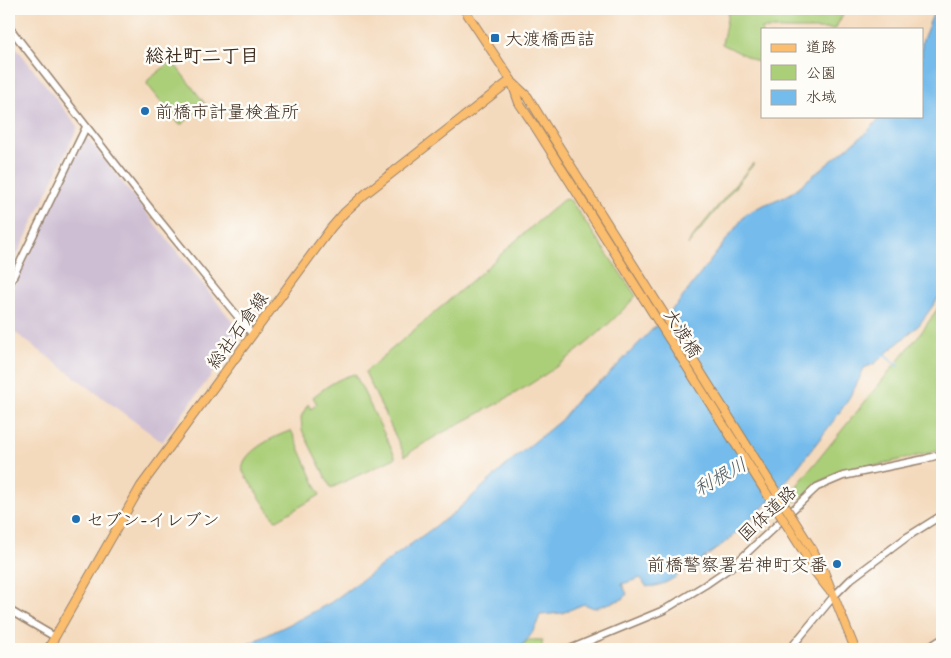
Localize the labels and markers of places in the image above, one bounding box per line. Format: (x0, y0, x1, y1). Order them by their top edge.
place label: 大渡橋西詰 (505, 27, 595, 50)
marker: 大渡橋西詰 (489, 32, 501, 44)
place label: 前橋市計量検査所 (155, 100, 299, 123)
marker: 前橋市計量検査所 (139, 105, 151, 117)
place label: セブン-イレブン (86, 508, 220, 531)
marker: セブン-イレブン (70, 513, 82, 525)
place label: 前橋警察署岩神町交番 (647, 553, 827, 576)
marker: 前橋警察署岩神町交番 (831, 558, 843, 570)

